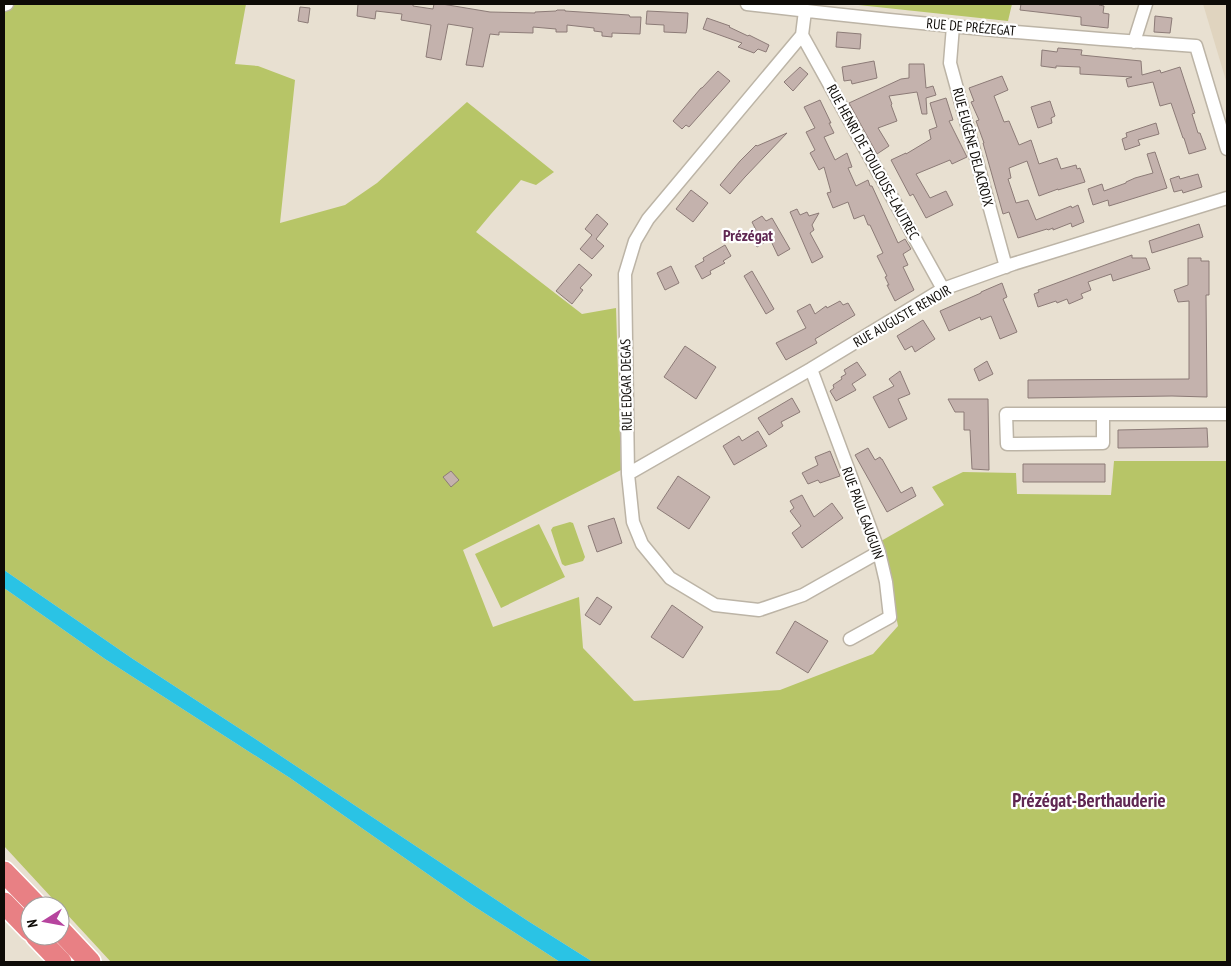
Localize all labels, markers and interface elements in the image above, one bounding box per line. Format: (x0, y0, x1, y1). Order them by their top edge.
street label: RUE DE PRÉZEGAT (926, 14, 1017, 40)
street label: RUE HENRI DE TOULOUSE-LAUTREC (823, 81, 924, 243)
street label: RUE EUGÈNE DELACROIX (949, 86, 997, 208)
district label: Prézégat (723, 225, 773, 245)
street label: RUE AUGUSTE RENOIR (850, 281, 954, 351)
street label: RUE EDGAR DEGAS (616, 339, 636, 431)
street label: RUE PAUL GAUGUIN (838, 465, 888, 561)
district label: Prézégat-Berthauderie (1012, 788, 1166, 812)
north arrow (20, 896, 70, 946)
text: N (23, 918, 42, 929)

